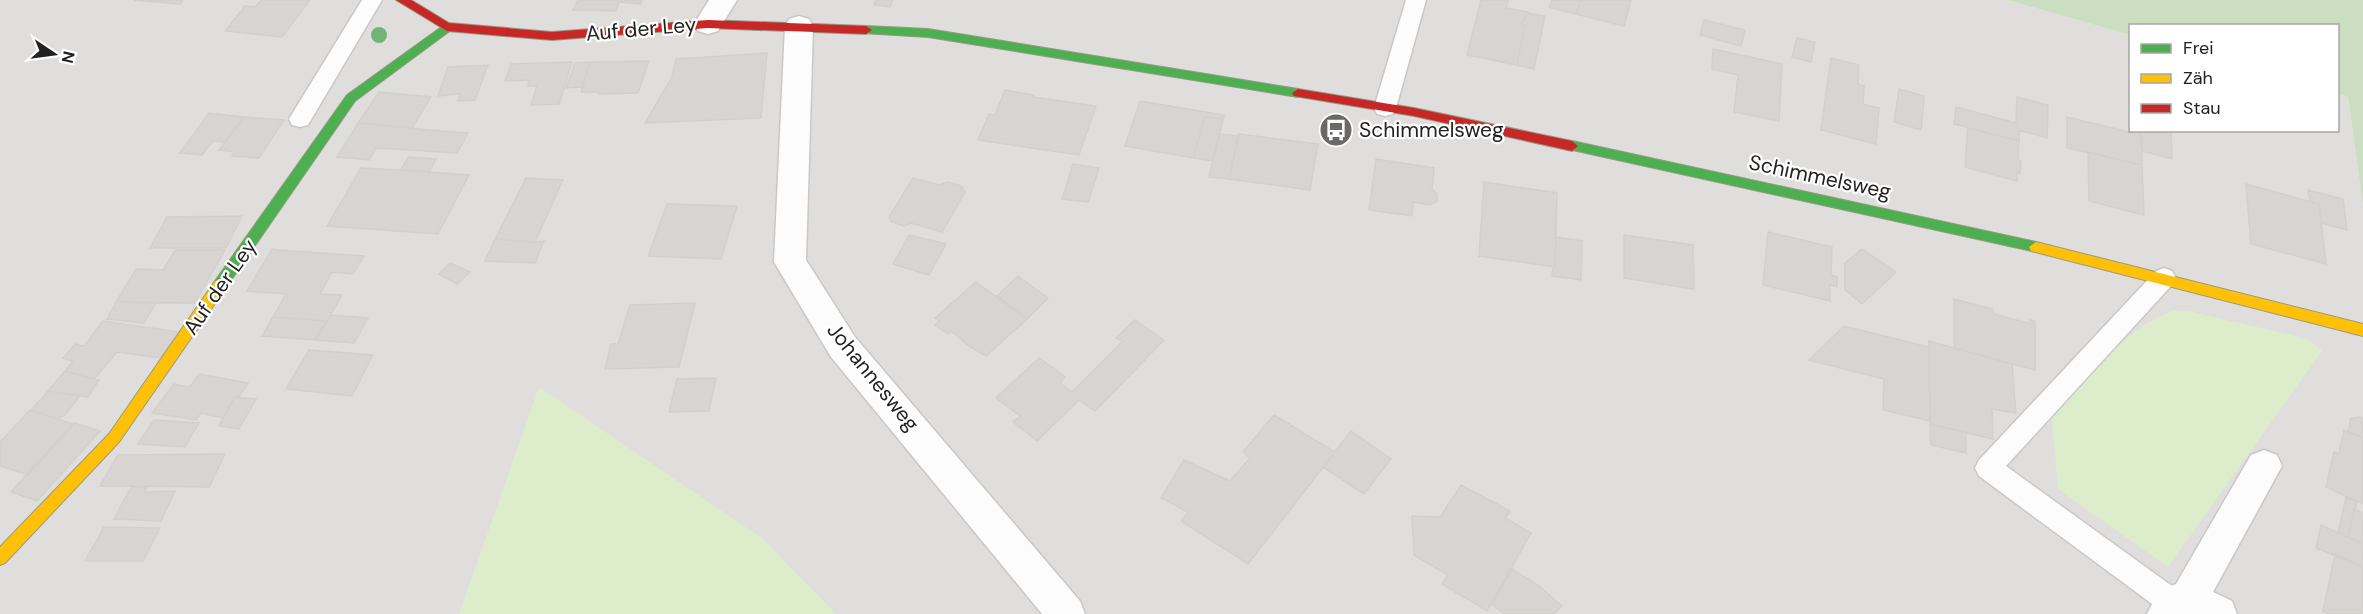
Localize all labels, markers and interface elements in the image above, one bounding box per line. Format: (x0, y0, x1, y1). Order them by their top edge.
street label: Auf der Ley (585, 10, 698, 48)
north arrow (24, 24, 84, 84)
legend (2129, 24, 2339, 132)
text: Frei (2183, 36, 2214, 60)
text: N (57, 49, 80, 65)
text: Zäh (2183, 66, 2213, 90)
text: Stau (2183, 96, 2221, 120)
bus stop icon: Schimmelsweg (1318, 112, 1354, 148)
place label: Schimmelsweg (1359, 116, 1504, 144)
street label: Schimmelsweg (1746, 148, 1894, 206)
street label: Auf der Ley (177, 233, 263, 340)
street label: Johannesweg (821, 317, 926, 437)

